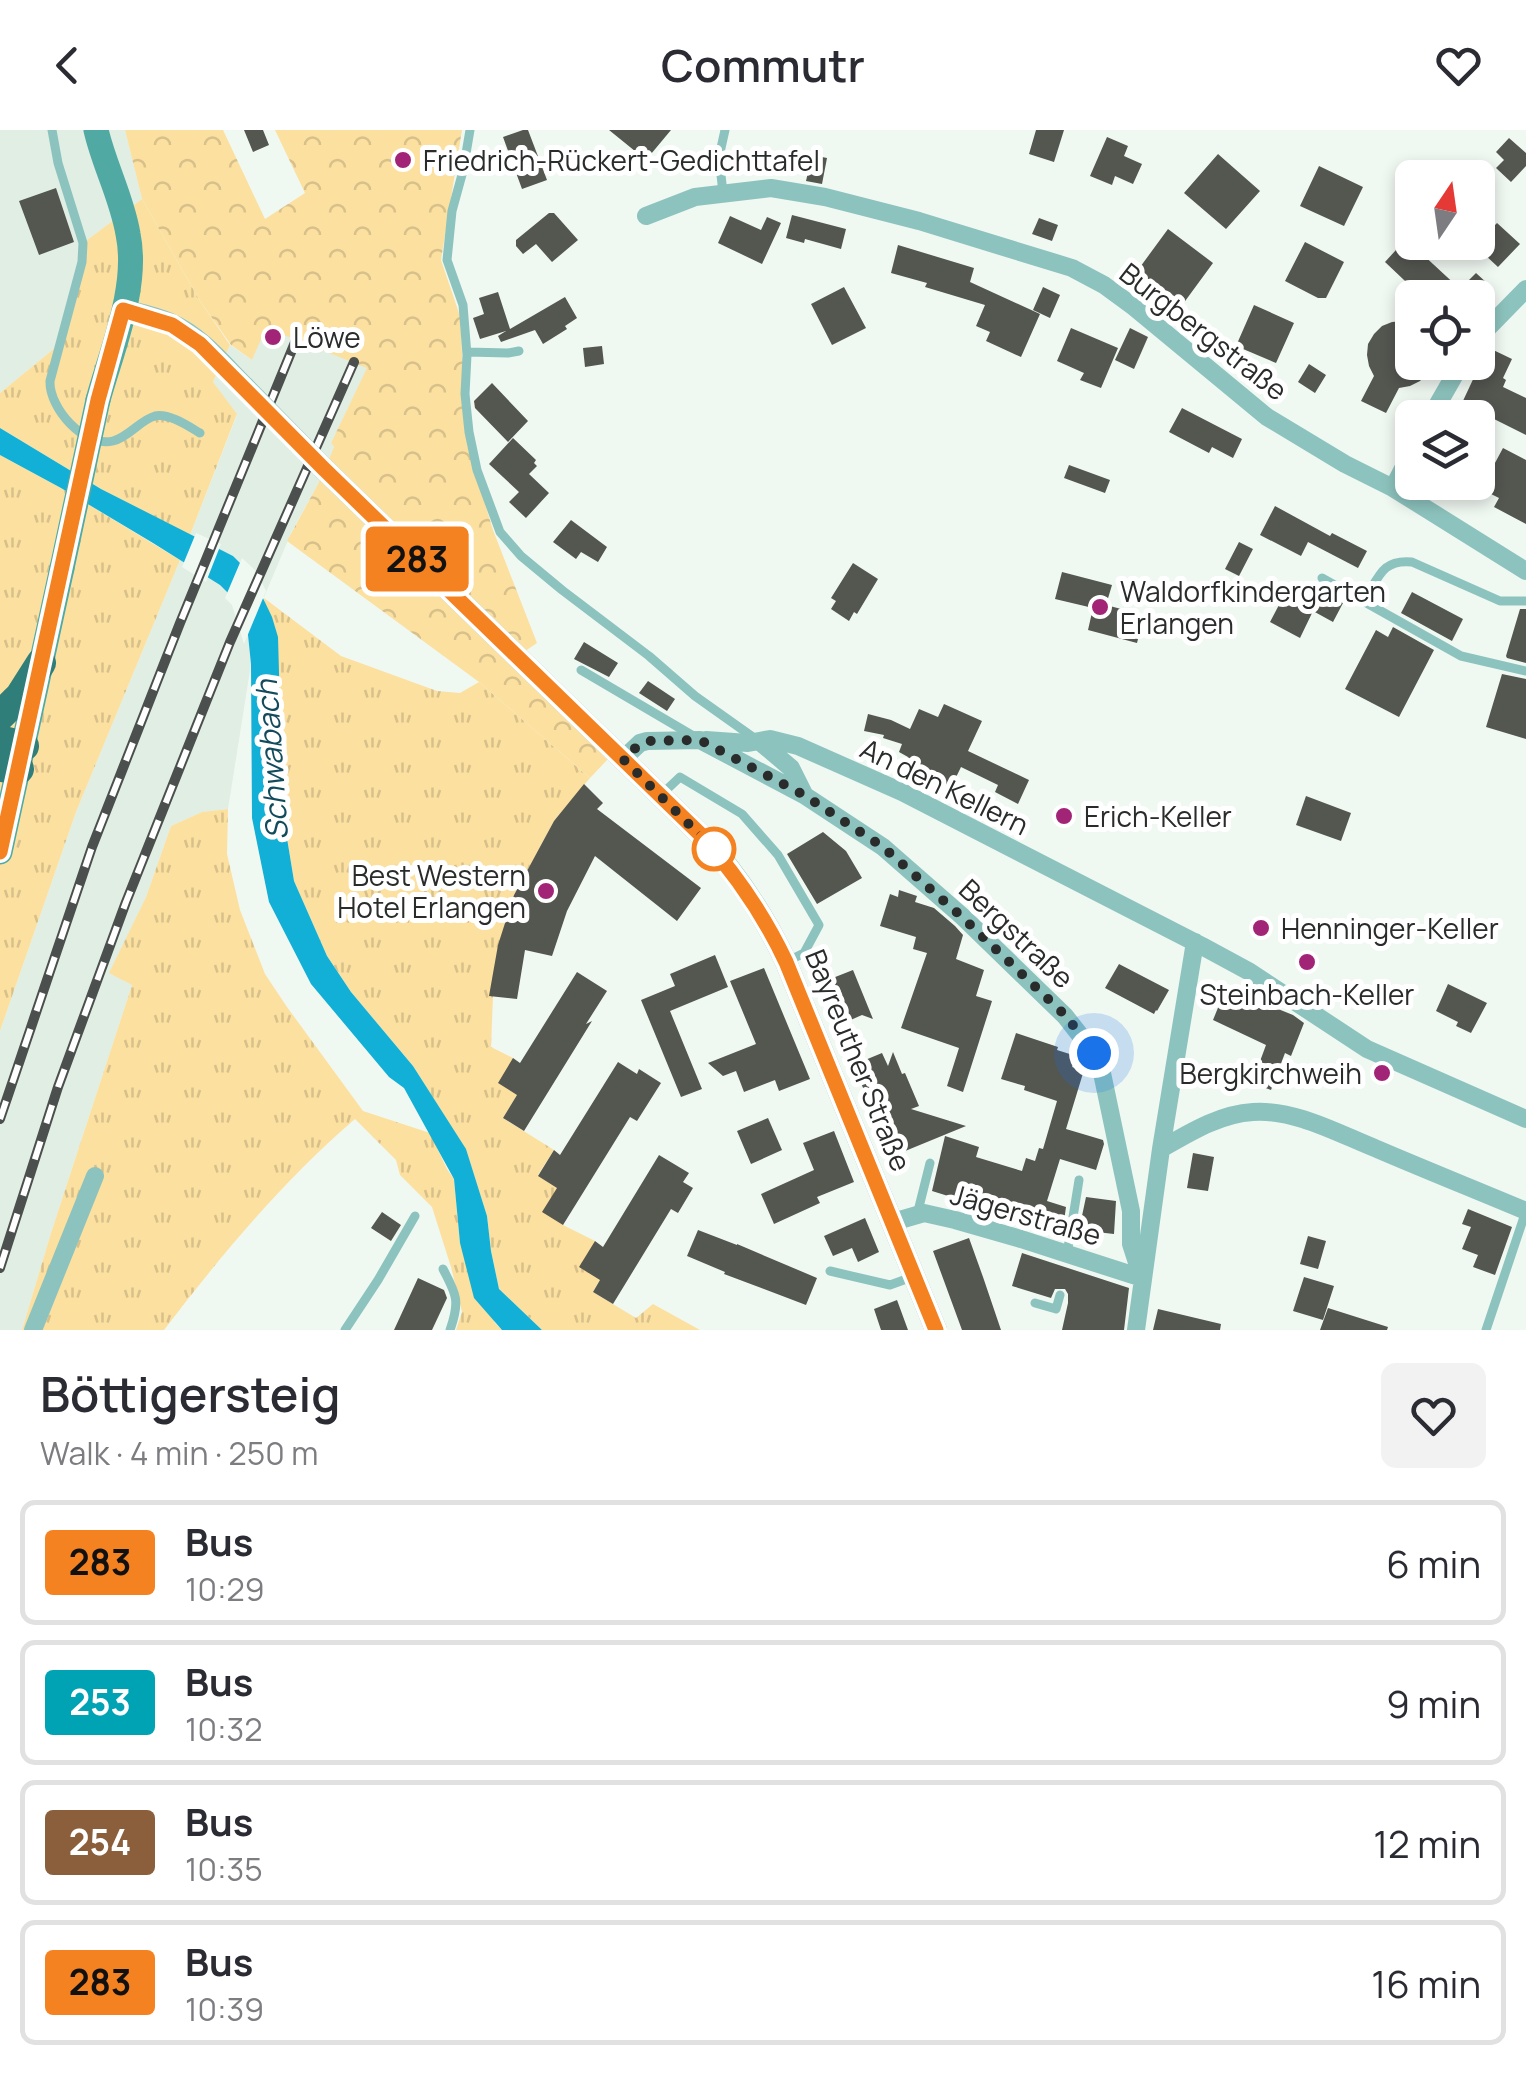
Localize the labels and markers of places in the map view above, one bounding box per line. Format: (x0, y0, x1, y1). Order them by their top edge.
place label: Friedrich-Rückert-Gedichttafel (423, 141, 820, 179)
marker: Friedrich-Rückert-Gedichttafel (392, 149, 414, 171)
place label: Löwe (293, 318, 361, 356)
marker: Löwe (262, 326, 284, 348)
place label: Waldorfkindergarten Erlangen (1120, 572, 1386, 642)
marker: Waldorfkindergarten Erlangen (1089, 596, 1111, 618)
place label: Erich-Keller (1084, 797, 1232, 835)
marker: Erich-Keller (1053, 805, 1075, 827)
unlabelled marker (693, 828, 735, 870)
place label: Best Western Hotel Erlangen (337, 856, 526, 926)
marker: Best Western Hotel Erlangen (535, 880, 557, 902)
place label: Henninger-Keller (1281, 909, 1499, 947)
marker: Henninger-Keller (1250, 917, 1272, 939)
marker: Steinbach-Keller (1296, 951, 1318, 973)
place label: Steinbach-Keller (1200, 975, 1414, 1013)
place label: Bergkirchweih (1180, 1054, 1362, 1092)
marker: Bergkirchweih (1371, 1062, 1393, 1084)

